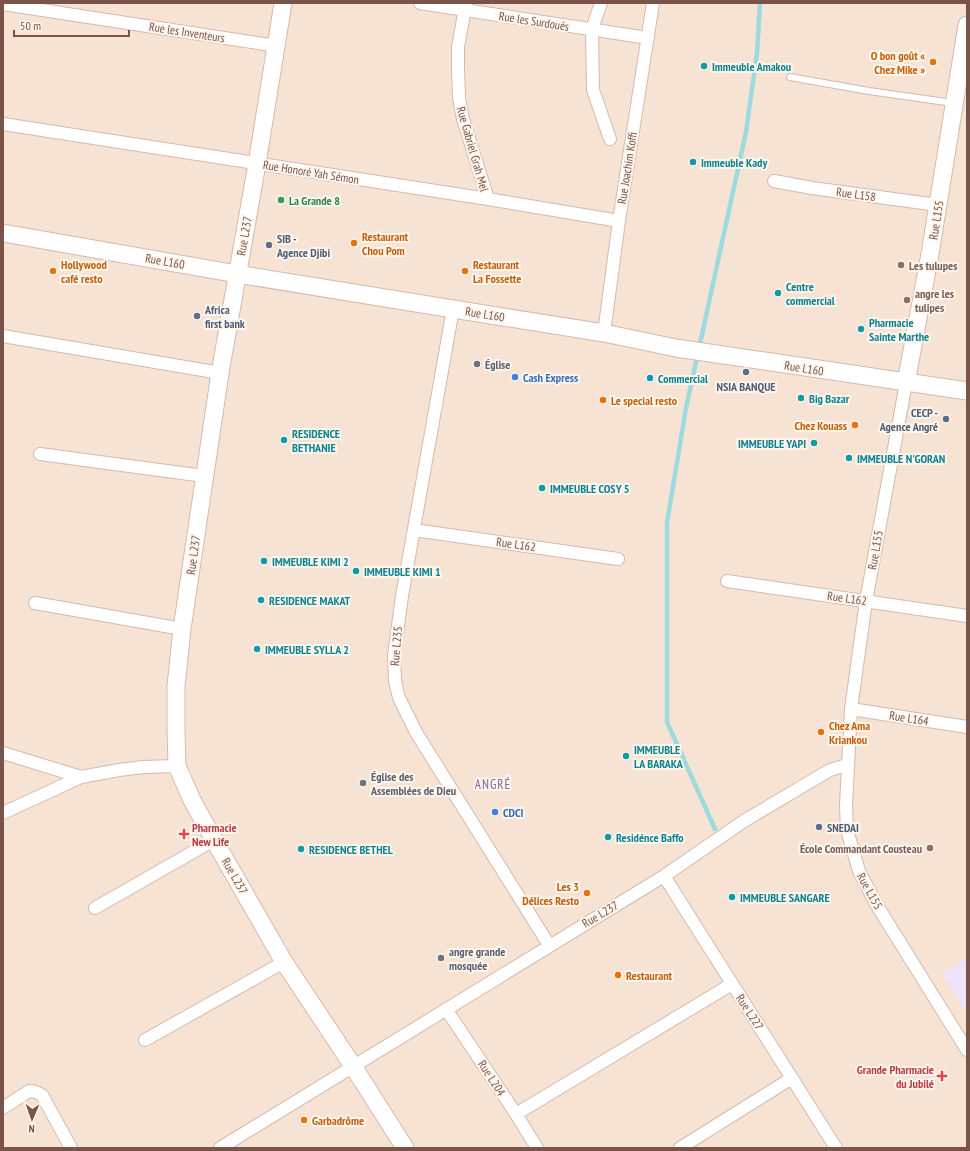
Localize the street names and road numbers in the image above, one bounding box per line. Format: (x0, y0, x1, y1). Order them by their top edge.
street label: Rue les Surdoués (498, 8, 570, 34)
street label: Rue les Inventeurs (148, 19, 226, 45)
street label: Rue Gabriel Grah Mel (454, 105, 492, 193)
street label: Rue Joachim Koffi (614, 131, 640, 205)
street label: Rue Honoré Yah Sémon (262, 157, 360, 187)
street label: Rue L158 (835, 184, 877, 204)
street label: Rue L155 (925, 199, 947, 241)
street label: Rue L237 (233, 215, 255, 257)
street label: Rue L160 (144, 250, 186, 272)
street label: Rue L160 (464, 303, 506, 325)
street label: Rue L160 (783, 357, 825, 379)
street label: Rue L155 (864, 529, 886, 571)
street label: Rue L237 (183, 534, 203, 576)
street label: Rue L162 (495, 534, 537, 554)
street label: Rue L162 (826, 588, 868, 608)
street label: Rue L235 (387, 626, 405, 666)
street label: Rue L164 (888, 707, 930, 729)
street label: Rue L237 (219, 855, 251, 897)
street label: Rue L155 (854, 870, 886, 912)
street label: Rue L237 (579, 897, 621, 931)
street label: Rue L227 (733, 991, 767, 1033)
street label: Rue L204 (475, 1057, 509, 1099)

